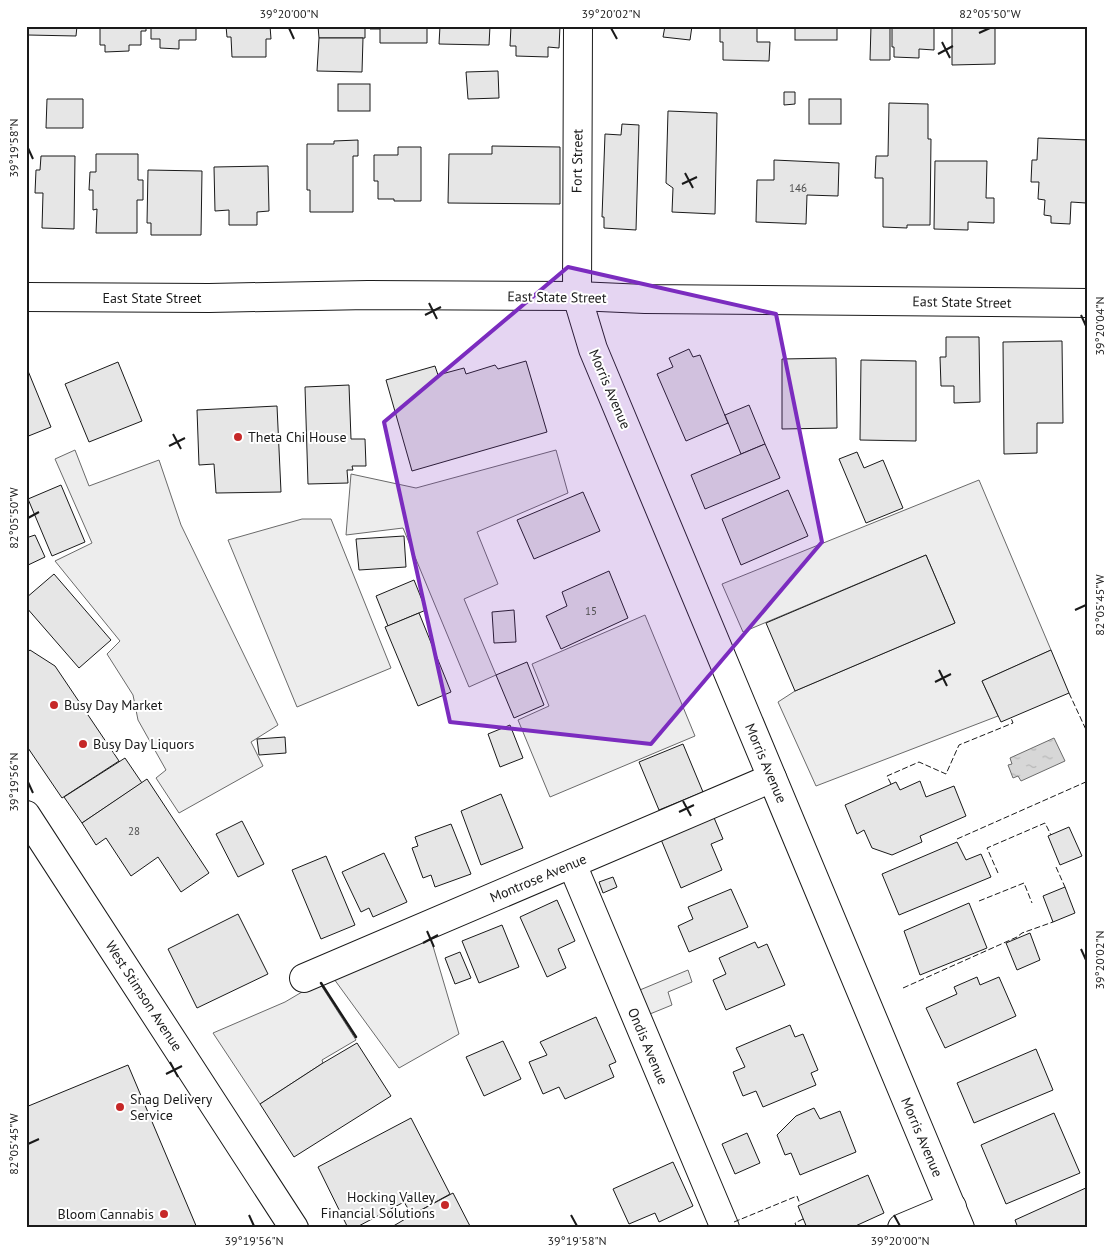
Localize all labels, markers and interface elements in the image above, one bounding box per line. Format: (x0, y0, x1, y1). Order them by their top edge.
text: 39°20'00"N (259, 6, 319, 21)
text: 39°20'02"N (581, 6, 641, 21)
text: 82°05'50"W (959, 6, 1021, 21)
text: 39°19'58"N (6, 118, 21, 178)
street label: Fort Street (567, 129, 587, 193)
house number: 146 (789, 181, 807, 195)
street label: East State Street (507, 287, 607, 307)
street label: East State Street (102, 289, 202, 307)
street label: East State Street (912, 292, 1012, 312)
text: 39°20'04"N (1092, 296, 1107, 356)
street label: Morris Avenue (585, 346, 635, 432)
place label: Theta Chi House (248, 428, 347, 446)
marker: Theta Chi House (232, 431, 244, 443)
text: 82°05'50"W (6, 487, 21, 549)
text: 82°05'45"W (1092, 574, 1107, 636)
house number: 15 (585, 604, 597, 618)
place label: Busy Day Market (64, 696, 163, 714)
marker: Busy Day Market (48, 699, 60, 711)
street label: Morris Avenue (741, 720, 791, 806)
place label: Busy Day Liquors (93, 735, 195, 753)
marker: Busy Day Liquors (77, 738, 89, 750)
text: 39°19'56"N (6, 752, 21, 812)
house number: 28 (128, 824, 140, 838)
street label: Montrose Avenue (487, 850, 589, 906)
text: 39°20'02"N (1092, 930, 1107, 990)
street label: West Stimson Avenue (102, 937, 186, 1055)
street label: Ondis Avenue (624, 1005, 672, 1087)
place label: Snag Delivery Service (130, 1090, 213, 1124)
street label: Morris Avenue (897, 1094, 947, 1180)
marker: Snag Delivery Service (114, 1101, 126, 1113)
text: 82°05'45"W (6, 1113, 21, 1175)
place label: Hocking Valley Financial Solutions (321, 1188, 435, 1222)
marker: Hocking Valley Financial Solutions (439, 1199, 451, 1211)
place label: Bloom Cannabis (57, 1205, 154, 1223)
marker: Bloom Cannabis (158, 1208, 170, 1220)
text: 39°19'56"N (224, 1233, 284, 1248)
text: 39°19'58"N (547, 1233, 607, 1248)
text: 39°20'00"N (870, 1233, 930, 1248)

